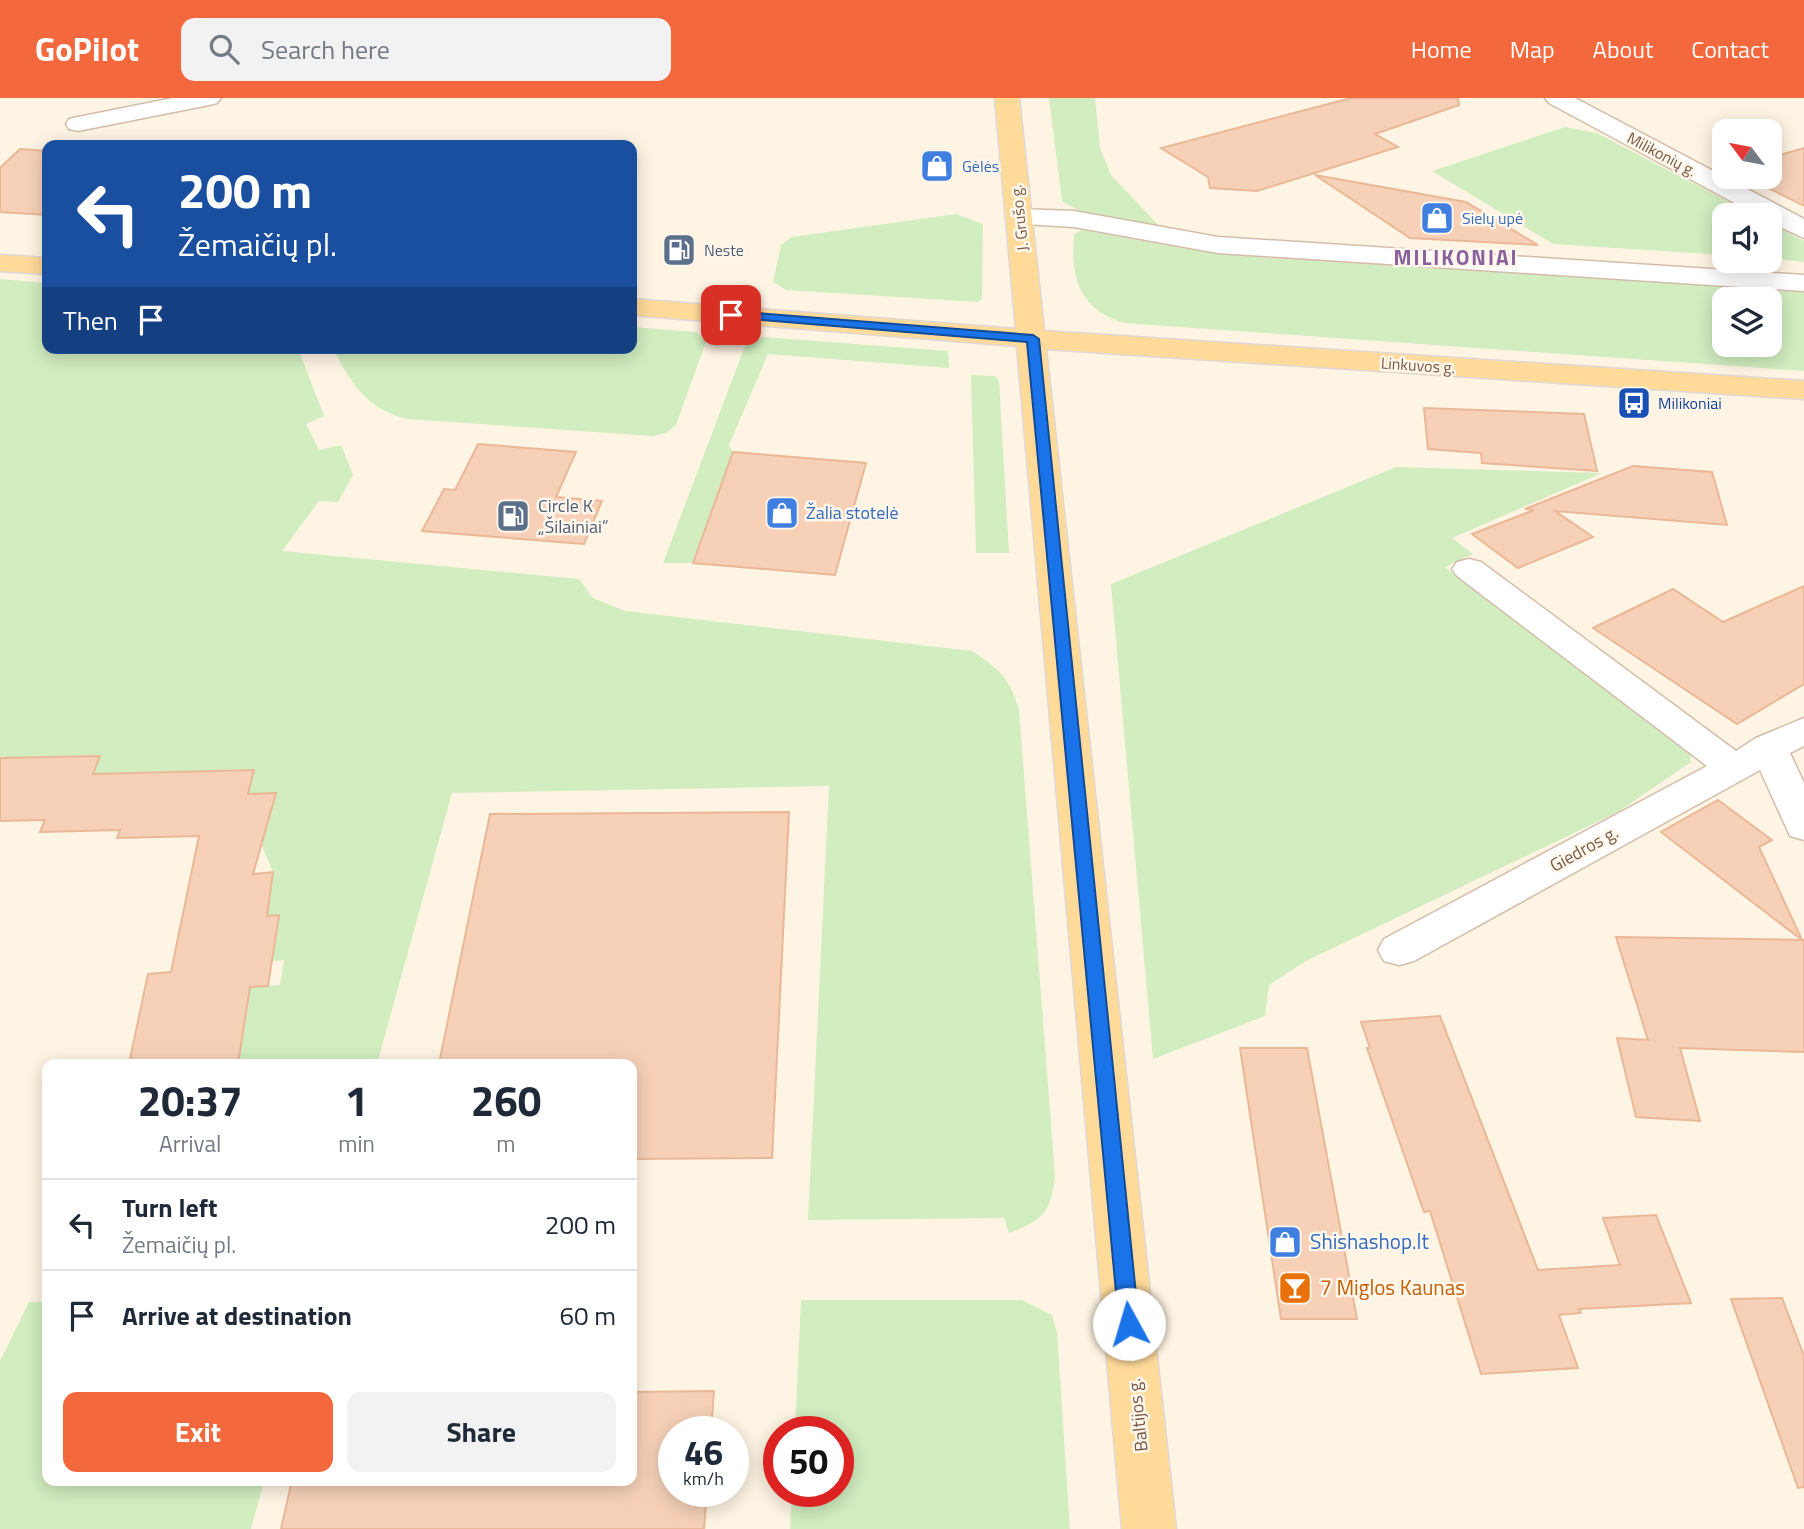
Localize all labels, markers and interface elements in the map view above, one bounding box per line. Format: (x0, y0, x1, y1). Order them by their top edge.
search box (181, 18, 671, 81)
text: GoPilot (35, 24, 139, 74)
icon: search (205, 30, 243, 68)
text: Search here (261, 30, 390, 69)
text: Home (1411, 31, 1472, 67)
text: Map (1510, 31, 1555, 67)
text: About (1593, 31, 1653, 67)
text: Contact (1691, 31, 1769, 67)
north arrow (1712, 119, 1782, 189)
map controls (1712, 119, 1782, 357)
street label: Milikonių g. (1623, 126, 1701, 182)
shop icon: Gėlės (918, 147, 956, 185)
text: 200 m (178, 152, 312, 227)
place label: Gėlės (962, 154, 999, 178)
icon: left (63, 168, 154, 259)
street label: J. Grušo g. (1004, 184, 1034, 252)
shop icon: Sielų upė (1418, 199, 1456, 237)
button: sound (1712, 203, 1782, 273)
place label: Sielų upė (1462, 206, 1523, 230)
text: Žemaičių pl. (178, 220, 337, 268)
fuel station icon: Neste (660, 231, 698, 269)
place label: Neste (704, 238, 744, 262)
district label: MILIKONIAI (1393, 241, 1519, 273)
pin (701, 285, 761, 345)
button: layers (1712, 287, 1782, 357)
icon: arrive (712, 296, 750, 334)
text: Then (63, 301, 118, 340)
icon: arrive (132, 301, 170, 339)
street label: Linkuvos g. (1380, 350, 1456, 380)
bus stop icon: Milikoniai (1615, 384, 1653, 422)
place label: Milikoniai (1658, 391, 1722, 415)
place label: Circle K „Šilainiai“ (538, 492, 609, 540)
shop icon: Žalia stotelė (763, 494, 801, 532)
fuel station icon: Circle K „Šilainiai“ (494, 497, 532, 535)
place label: Žalia stotelė (806, 499, 899, 526)
street label: Giedros g. (1545, 819, 1623, 878)
text: 20:37 (138, 1068, 243, 1132)
text: 1 (345, 1068, 368, 1132)
text: 260 (471, 1068, 541, 1132)
text: Arrival (159, 1126, 221, 1161)
text: min (338, 1126, 375, 1161)
text: m (496, 1126, 516, 1161)
text: Turn left (122, 1188, 217, 1227)
text: 200 m (545, 1205, 616, 1244)
icon: left (63, 1206, 101, 1244)
shop icon: Shishashop.lt (1266, 1223, 1304, 1261)
place label: Shishashop.lt (1310, 1225, 1429, 1257)
text: Žemaičių pl. (122, 1227, 236, 1262)
bar icon: 7 Miglos Kaunas (1276, 1269, 1314, 1307)
place label: 7 Miglos Kaunas (1320, 1271, 1465, 1303)
position arrow (1092, 1287, 1166, 1361)
text: Arrive at destination (122, 1296, 352, 1335)
text: 60 m (559, 1296, 616, 1335)
icon: arrive (63, 1297, 101, 1335)
street label: Baltijos g. (1120, 1377, 1155, 1453)
button: Exit (63, 1392, 333, 1472)
button: Share (347, 1392, 616, 1472)
speed limit sign: 50 (763, 1416, 854, 1507)
text: 46 (684, 1425, 723, 1479)
text: km/h (683, 1465, 724, 1492)

